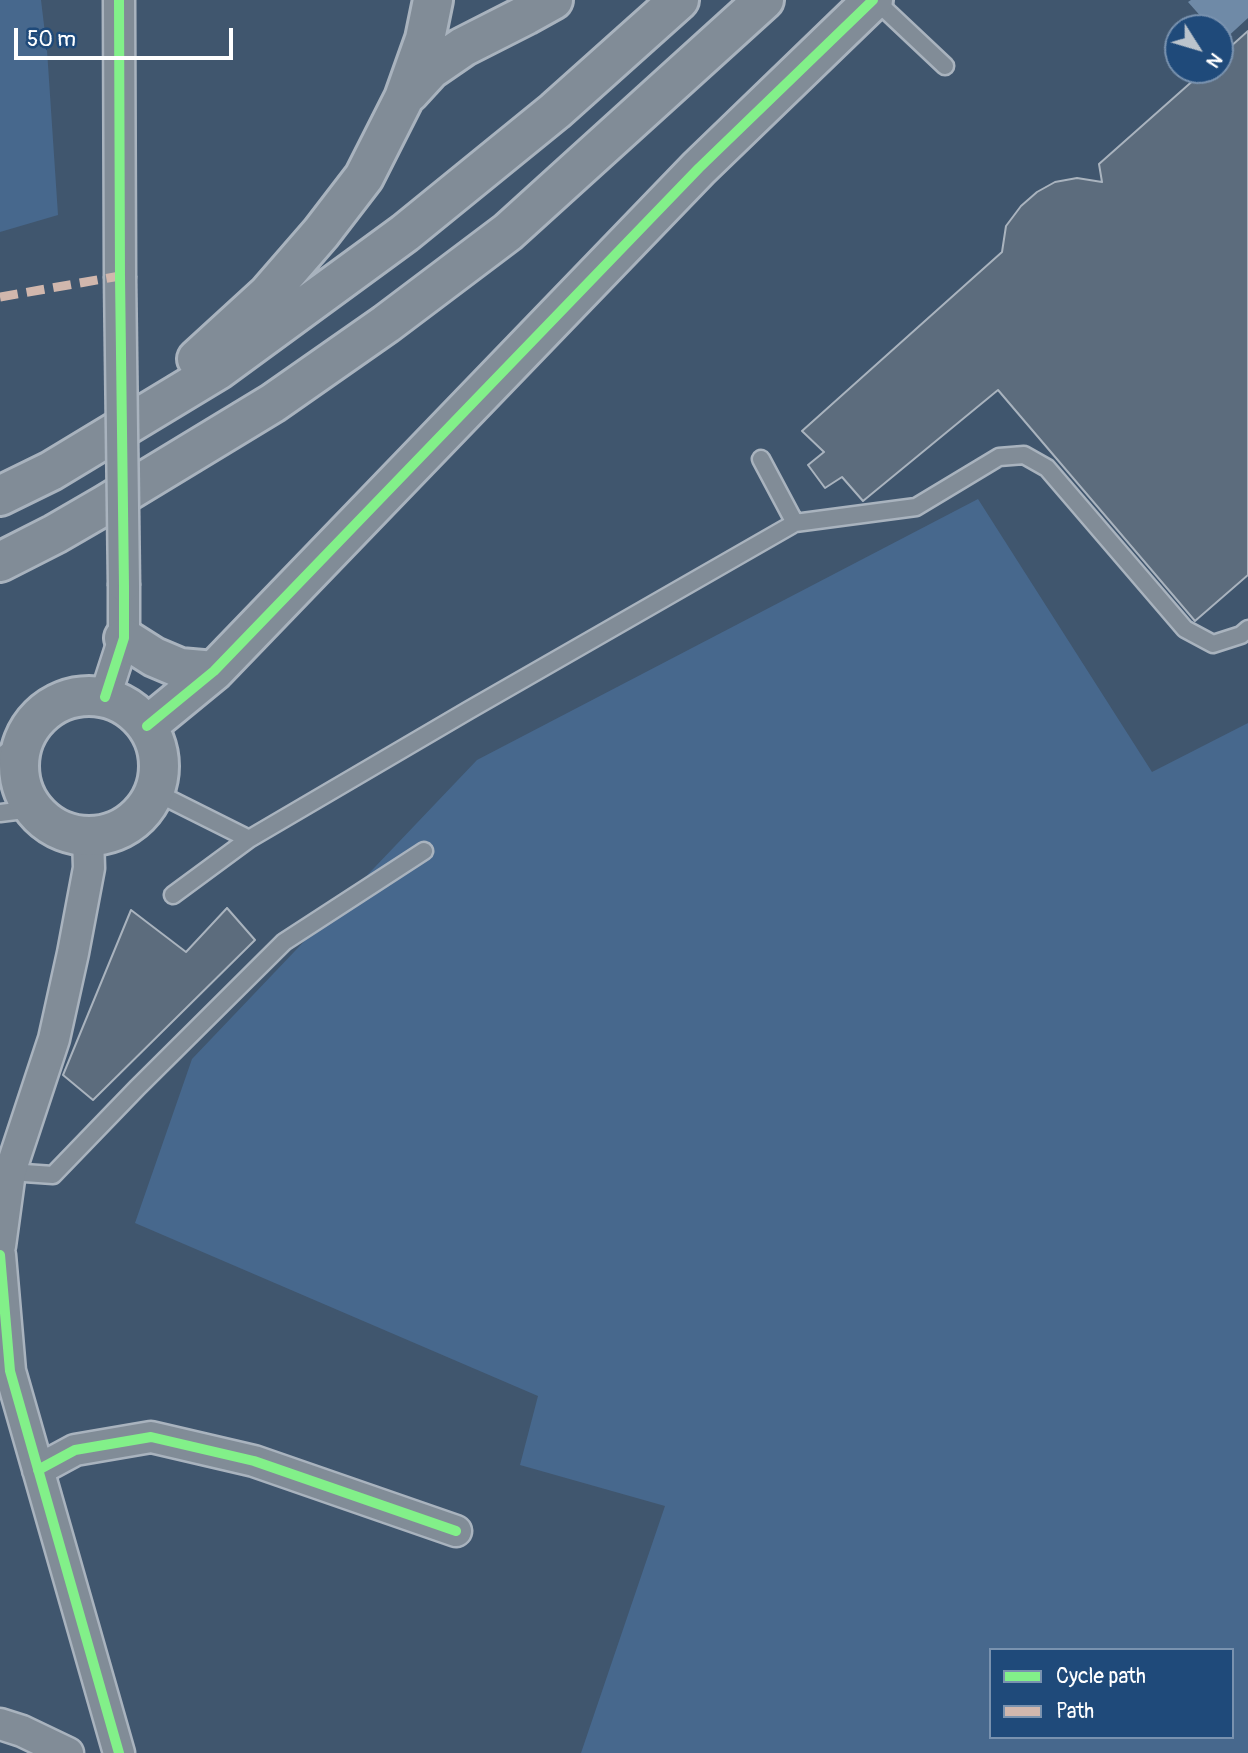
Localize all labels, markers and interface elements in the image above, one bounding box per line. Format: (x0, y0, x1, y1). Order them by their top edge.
scale bar (18, 14, 236, 58)
north arrow (1164, 14, 1234, 84)
text: 50 m (27, 26, 76, 53)
text: N (1201, 48, 1228, 73)
legend (989, 1648, 1234, 1739)
text: Cycle path (1056, 1663, 1146, 1690)
text: Path (1056, 1698, 1094, 1725)

